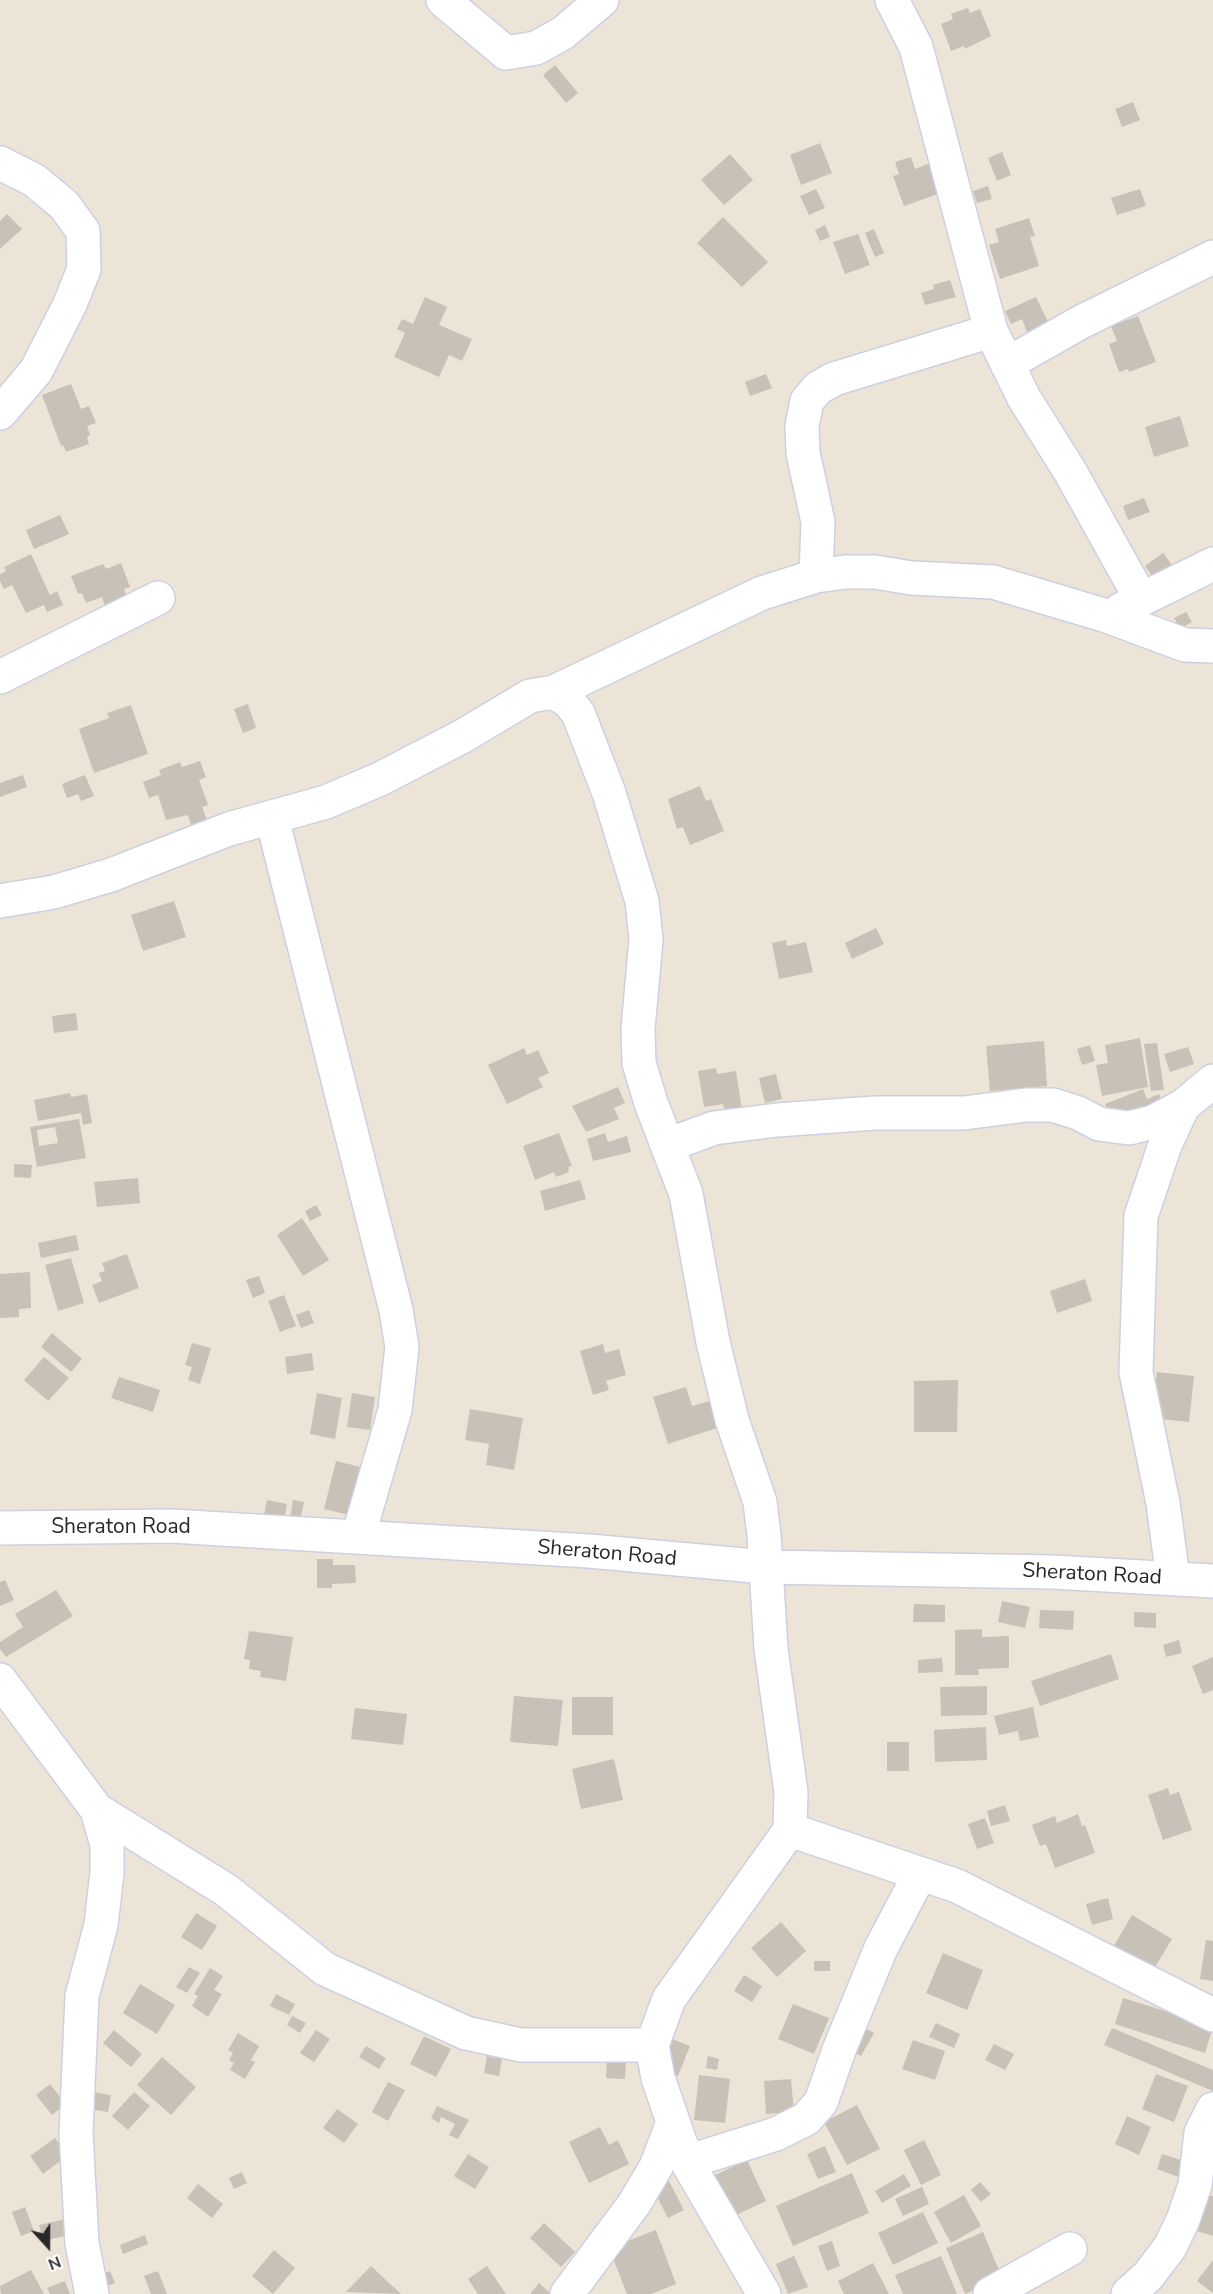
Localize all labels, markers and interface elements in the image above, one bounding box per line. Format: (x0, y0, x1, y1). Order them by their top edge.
street label: Sheraton Road (51, 1515, 191, 1541)
street label: Sheraton Road (536, 1535, 678, 1573)
street label: Sheraton Road (1022, 1559, 1162, 1591)
north arrow (18, 2216, 78, 2276)
text: N (45, 2250, 64, 2275)

